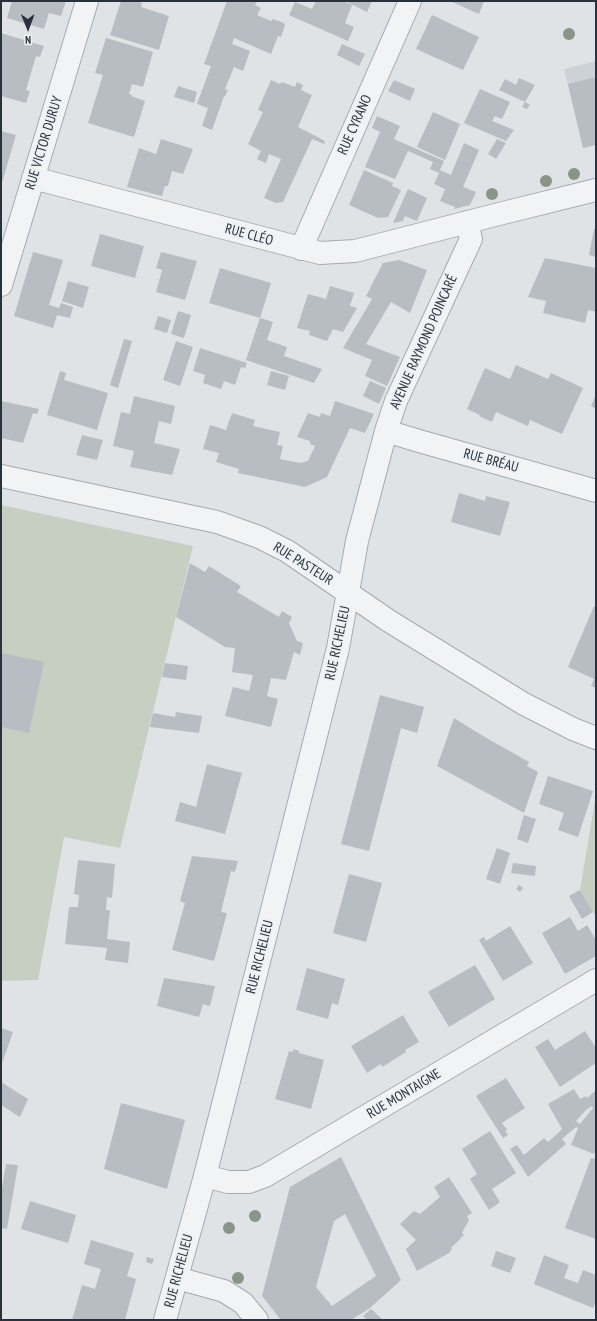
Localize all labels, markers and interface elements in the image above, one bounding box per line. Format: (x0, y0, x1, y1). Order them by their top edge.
north arrow (8, 8, 48, 48)
text: N (25, 33, 31, 47)
street label: RUE CYRANO (334, 93, 376, 157)
street label: RUE VICTOR DURUY (22, 94, 66, 192)
street label: RUE CLÉO (223, 221, 275, 249)
street label: AVENUE RAYMOND POINCARÉ (387, 272, 461, 412)
street label: RUE BRÉAU (462, 446, 520, 476)
street label: RUE PASTEUR (270, 539, 336, 589)
street label: RUE RICHELIEU (322, 604, 354, 682)
street label: RUE RICHELIEU (243, 918, 277, 996)
street label: RUE MONTAIGNE (364, 1065, 444, 1123)
street label: RUE RICHELIEU (161, 1232, 197, 1310)

